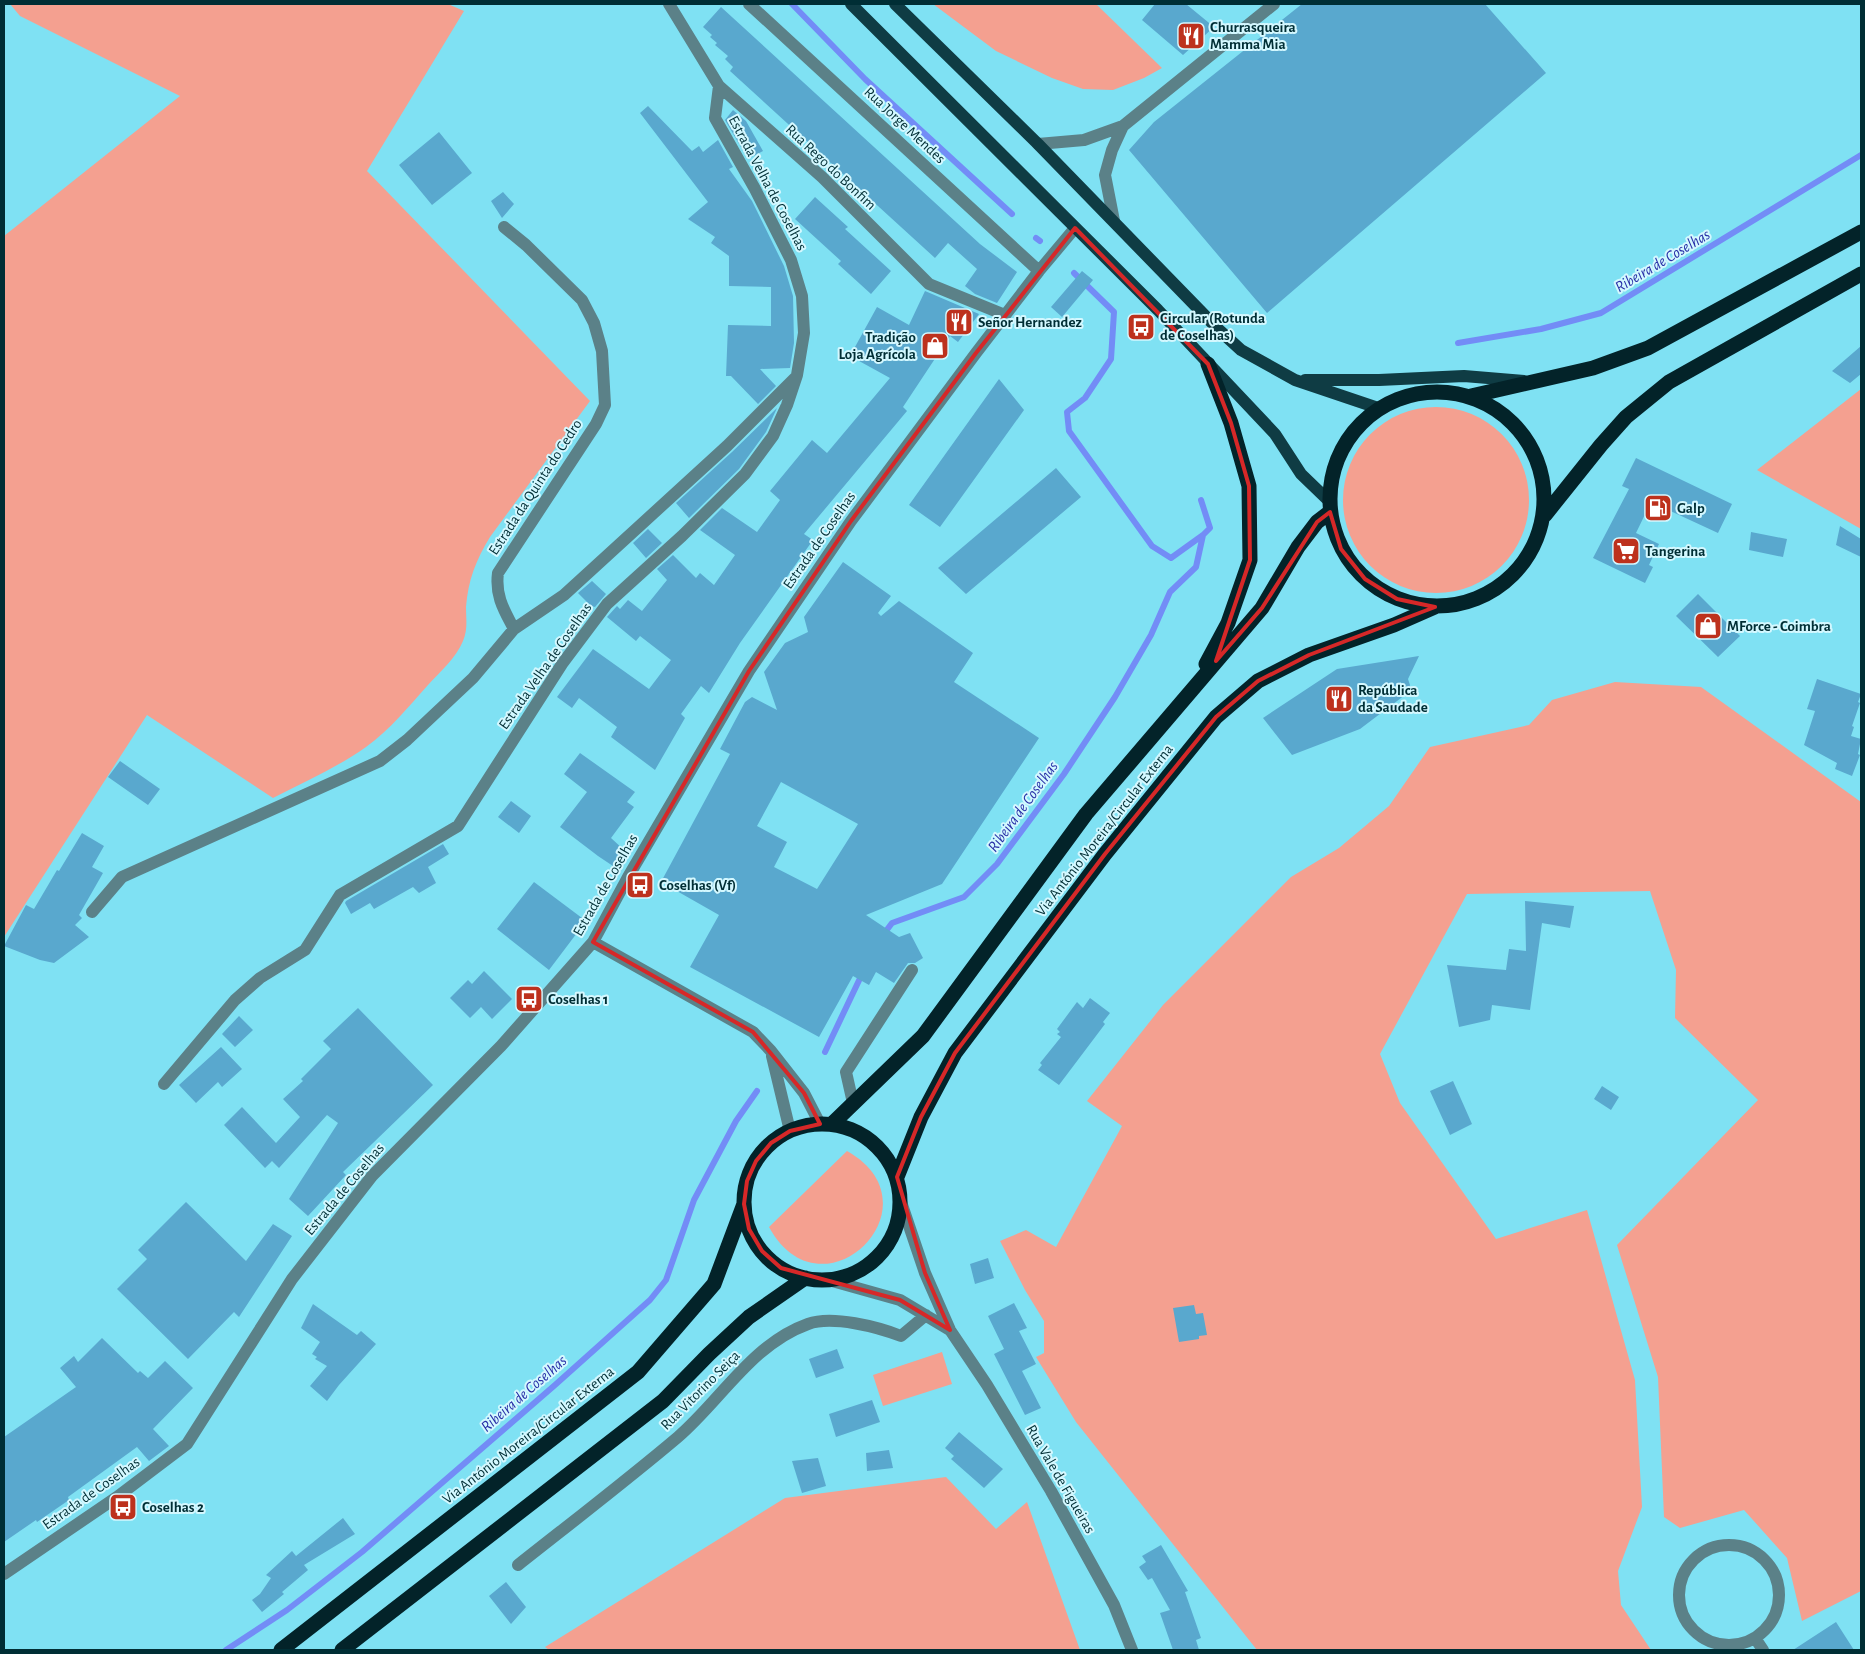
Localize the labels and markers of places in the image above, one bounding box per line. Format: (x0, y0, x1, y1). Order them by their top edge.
place label: Churrasqueira Mamma Mia (1210, 20, 1296, 52)
restaurant icon: Churrasqueira Mamma Mia (1176, 21, 1206, 51)
restaurant icon: Señor Hernandez (944, 307, 974, 337)
place label: Circular (Rotunda de Coselhas) (1160, 311, 1265, 343)
bus stop icon: Circular (Rotunda de Coselhas) (1126, 312, 1156, 342)
place label: Señor Hernandez (978, 315, 1082, 330)
place label: Tradição Loja Agrícola (838, 330, 916, 362)
shop icon: Tradição Loja Agrícola (920, 331, 950, 361)
fuel station icon: Galp (1643, 493, 1673, 523)
place label: Galp (1677, 501, 1705, 516)
supermarket icon: Tangerina (1611, 536, 1641, 566)
place label: Tangerina (1645, 544, 1705, 559)
shop icon: MForce - Coimbra (1693, 611, 1723, 641)
place label: MForce - Coimbra (1727, 619, 1831, 634)
place label: República da Saudade (1358, 683, 1428, 715)
restaurant icon: República da Saudade (1324, 684, 1354, 714)
bus stop icon: Coselhas (Vf) (625, 870, 655, 900)
place label: Coselhas (Vf) (659, 878, 736, 893)
bus stop icon: Coselhas 1 (514, 984, 544, 1014)
place label: Coselhas 1 (548, 992, 608, 1007)
bus stop icon: Coselhas 2 (108, 1492, 138, 1522)
place label: Coselhas 2 (142, 1500, 204, 1515)

